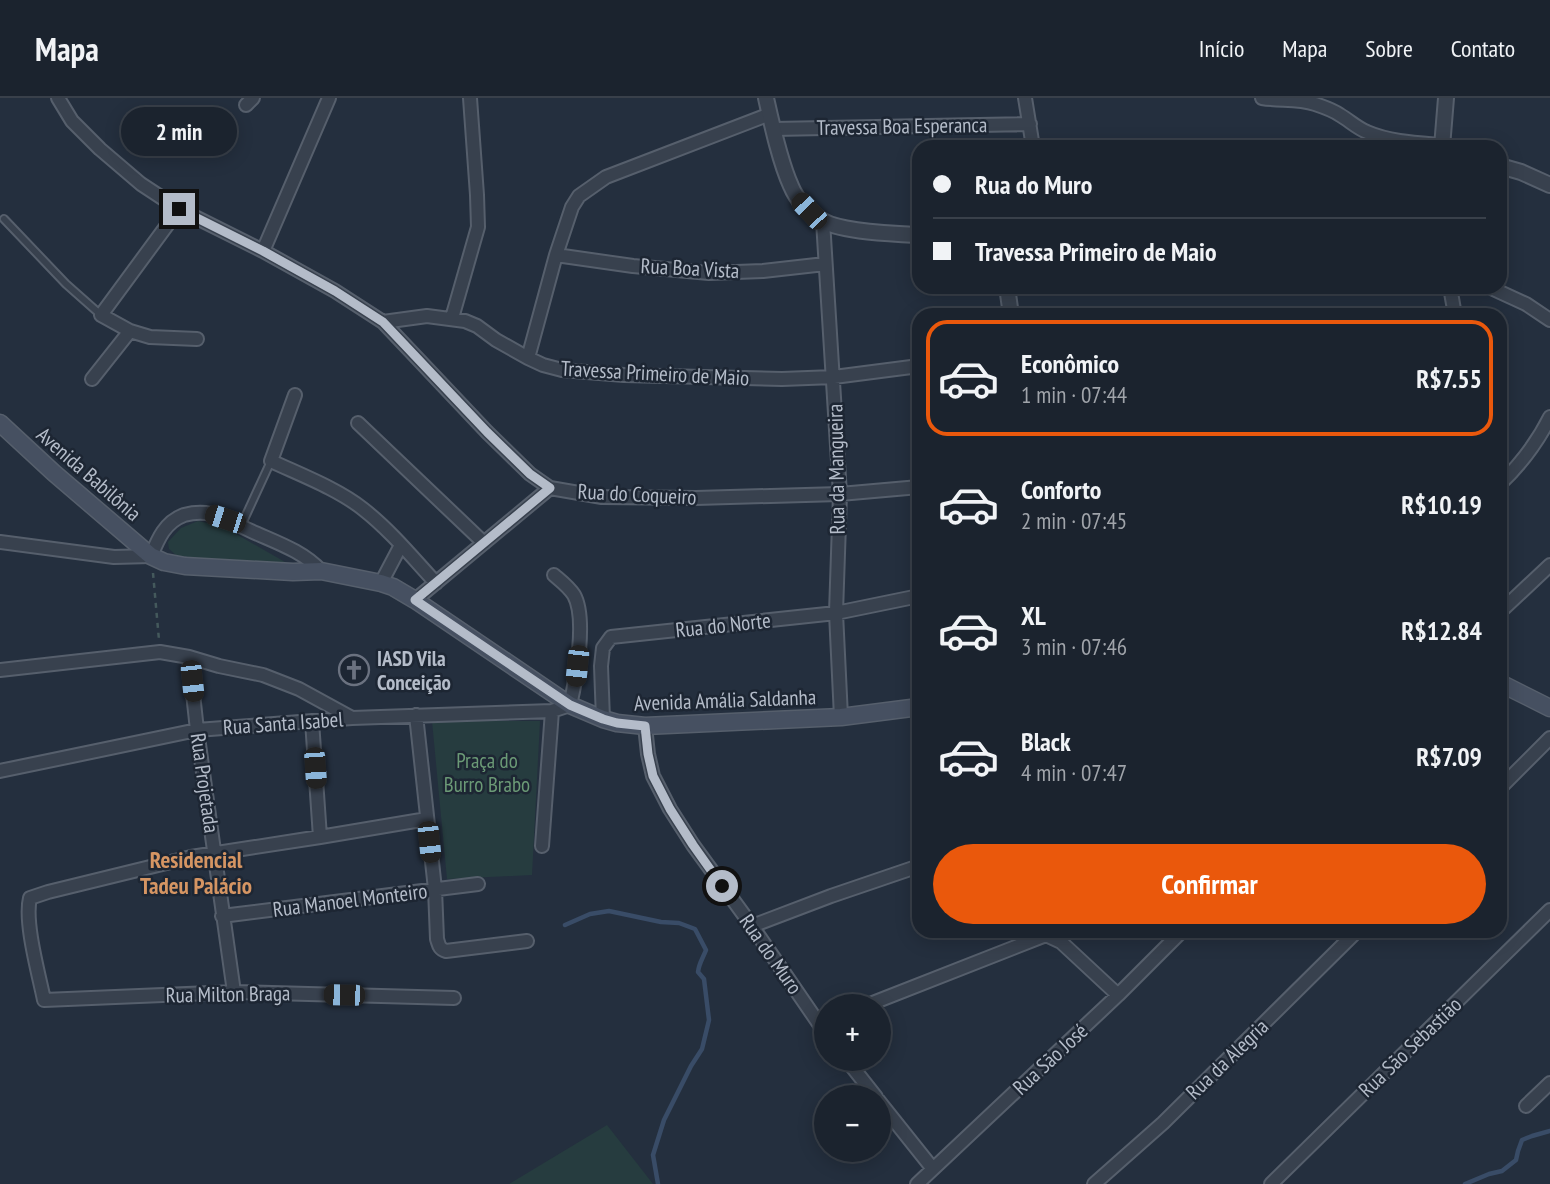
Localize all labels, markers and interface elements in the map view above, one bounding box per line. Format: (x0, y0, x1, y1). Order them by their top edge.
text: Mapa (35, 27, 99, 70)
text: Início (1199, 33, 1244, 64)
text: Mapa (1282, 33, 1327, 64)
text: Sobre (1365, 33, 1413, 64)
text: Contato (1451, 33, 1515, 64)
callout: 2 min (121, 108, 237, 156)
street label: Travessa Boa Esperanca (816, 111, 988, 141)
text: 2 min (156, 117, 202, 146)
text: Rua do Muro (975, 168, 1092, 201)
car (787, 188, 832, 234)
route end (163, 193, 195, 225)
text: Travessa Primeiro de Maio (975, 235, 1217, 268)
street label: Rua Boa Vista (640, 252, 740, 284)
icon: car (937, 347, 1000, 410)
text: Econômico (1021, 347, 1119, 380)
street label: Travessa Primeiro de Maio (560, 355, 750, 391)
text: R$7.55 (1416, 362, 1482, 395)
text: 1 min · 07:44 (1021, 380, 1127, 409)
street label: Rua da Mangueira (821, 403, 851, 535)
street label: Avenida Babilônia (31, 421, 147, 527)
icon: car (937, 473, 1000, 536)
text: Conforto (1021, 473, 1101, 506)
street label: Rua do Coqueiro (577, 477, 697, 511)
text: R$10.19 (1401, 488, 1482, 521)
car (202, 503, 249, 535)
text: 2 min · 07:45 (1021, 506, 1127, 535)
icon: car (937, 599, 1000, 662)
text: XL (1021, 599, 1046, 632)
street label: Rua do Norte (674, 607, 772, 643)
text: R$12.84 (1401, 614, 1482, 647)
text: 3 min · 07:46 (1021, 632, 1127, 661)
car (565, 644, 590, 688)
place label: IASD Vila Conceição (377, 645, 451, 696)
church icon: IASD Vila Conceição (337, 653, 371, 687)
car (180, 659, 205, 703)
street label: Avenida Amália Saldanha (633, 683, 817, 717)
street label: Rua Santa Isabel (222, 705, 344, 741)
icon: car (937, 725, 1000, 788)
text: Black (1021, 725, 1071, 758)
street label: Rua Projetada (185, 731, 225, 835)
text: R$7.09 (1416, 740, 1482, 773)
car (304, 746, 327, 790)
park label: Praça do Burro Brabo (444, 747, 530, 798)
text: 4 min · 07:47 (1021, 758, 1127, 787)
car (417, 820, 442, 864)
button: Confirmar (933, 844, 1486, 924)
district label: Residencial Tadeu Palácio (140, 845, 252, 900)
route start (706, 870, 738, 902)
street label: Rua Manoel Monteiro (271, 877, 429, 923)
street label: Rua do Muro (734, 909, 808, 999)
street label: Rua Milton Braga (165, 979, 291, 1009)
car (323, 984, 366, 1006)
street label: Rua São Sebastião (1353, 991, 1467, 1103)
map controls (814, 994, 891, 1162)
button: + (814, 994, 891, 1071)
street label: Rua da Alegria (1180, 1013, 1274, 1105)
street label: Rua São José (1007, 1017, 1093, 1101)
button: − (814, 1085, 891, 1162)

